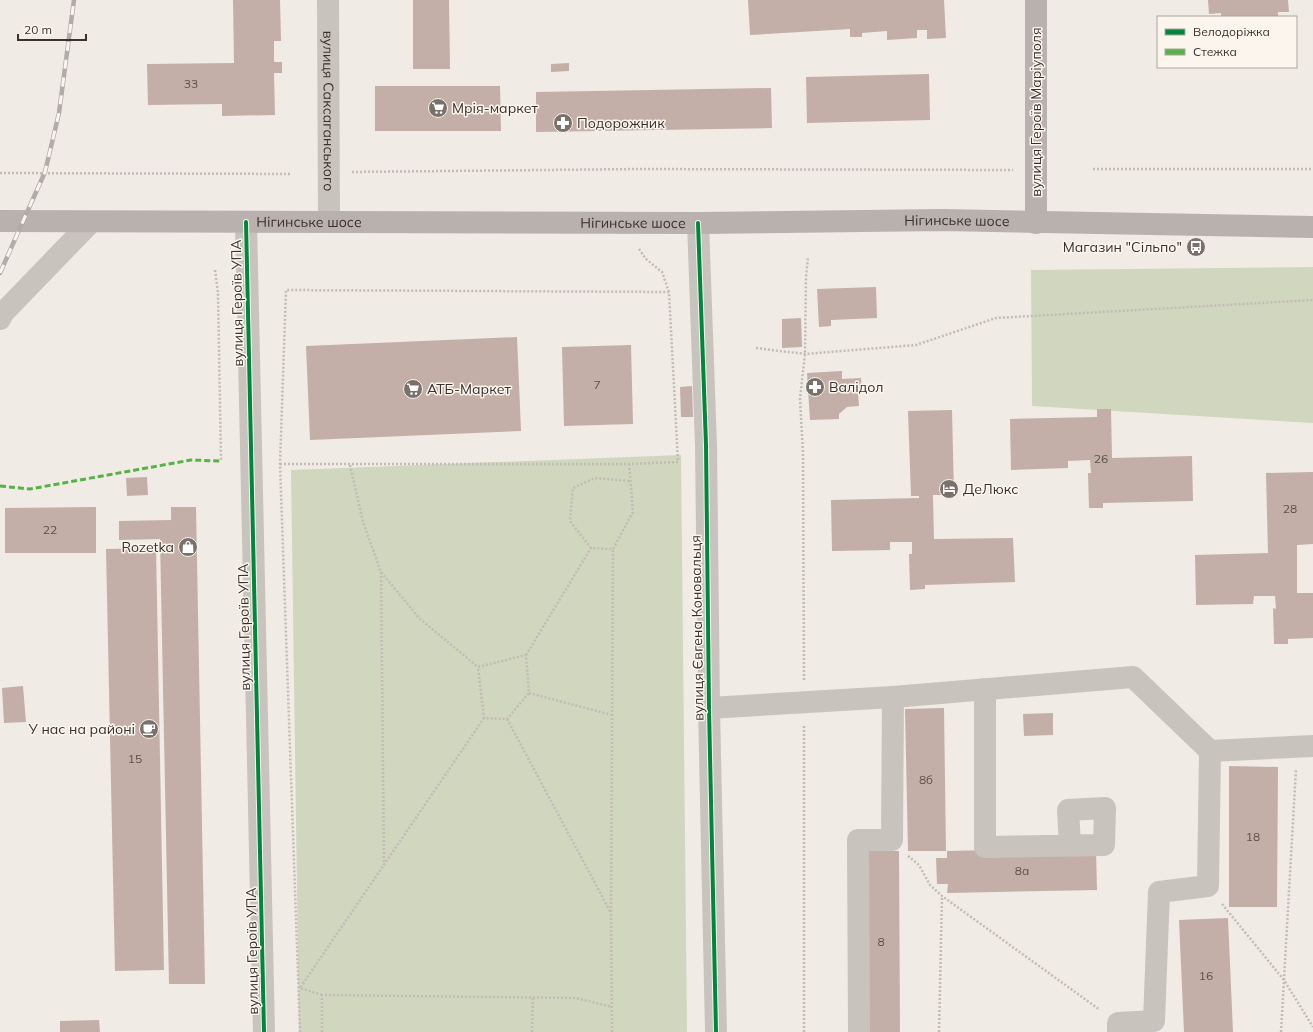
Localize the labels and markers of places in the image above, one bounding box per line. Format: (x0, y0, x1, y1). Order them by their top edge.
supermarket icon: Мрія-маркет (427, 97, 449, 119)
place label: Мрія-маркет (452, 99, 538, 117)
pharmacy icon: Подорожник (552, 112, 574, 134)
place label: Подорожник (577, 114, 665, 132)
bus stop icon: Магазин "Сільпо" (1185, 236, 1207, 258)
place label: Магазин "Сільпо" (1063, 238, 1182, 256)
pharmacy icon: Валідол (804, 376, 826, 398)
supermarket icon: АТБ-Маркет (402, 378, 424, 400)
place label: Валідол (829, 378, 883, 396)
place label: АТБ-Маркет (427, 380, 511, 398)
hotel icon: ДеЛюкс (938, 478, 960, 500)
place label: ДеЛюкс (963, 480, 1018, 498)
shop icon: Rozetka (177, 536, 199, 558)
place label: Rozetka (121, 538, 174, 556)
cafe icon: У нас на районі (138, 718, 160, 740)
place label: У нас на районі (27, 720, 135, 738)

